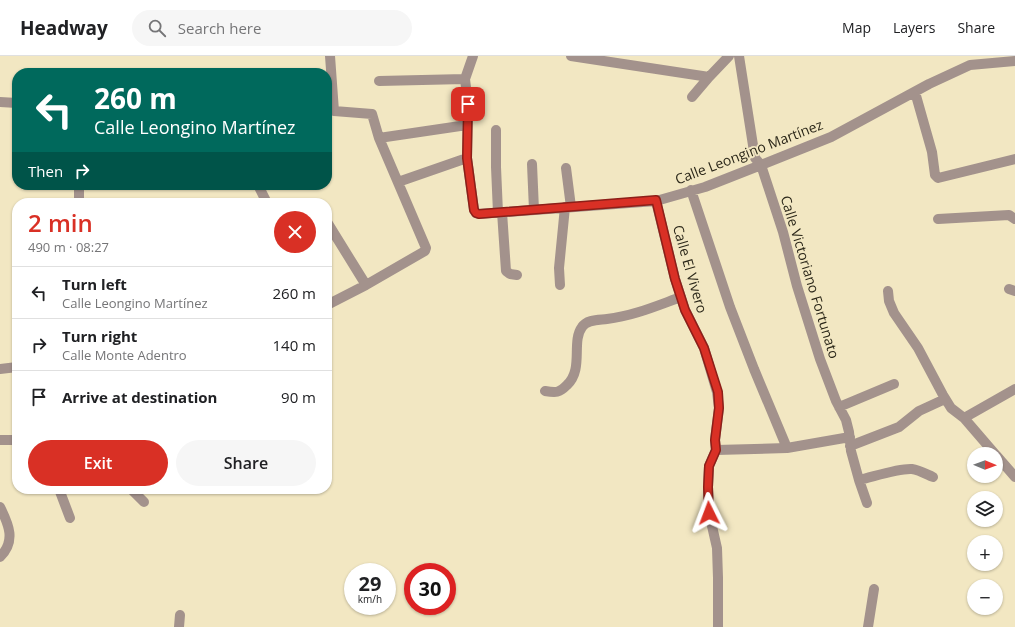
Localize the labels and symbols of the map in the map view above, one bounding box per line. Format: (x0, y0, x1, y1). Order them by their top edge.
pin (451, 87, 485, 121)
street label: Calle Leongino Martínez (672, 114, 826, 188)
street label: Calle Victoriano Fortunato (777, 193, 844, 361)
street label: Calle El Vivero (669, 223, 712, 315)
north arrow (967, 447, 1003, 483)
position arrow (688, 492, 730, 534)
speed limit sign: 30 (404, 563, 456, 615)

